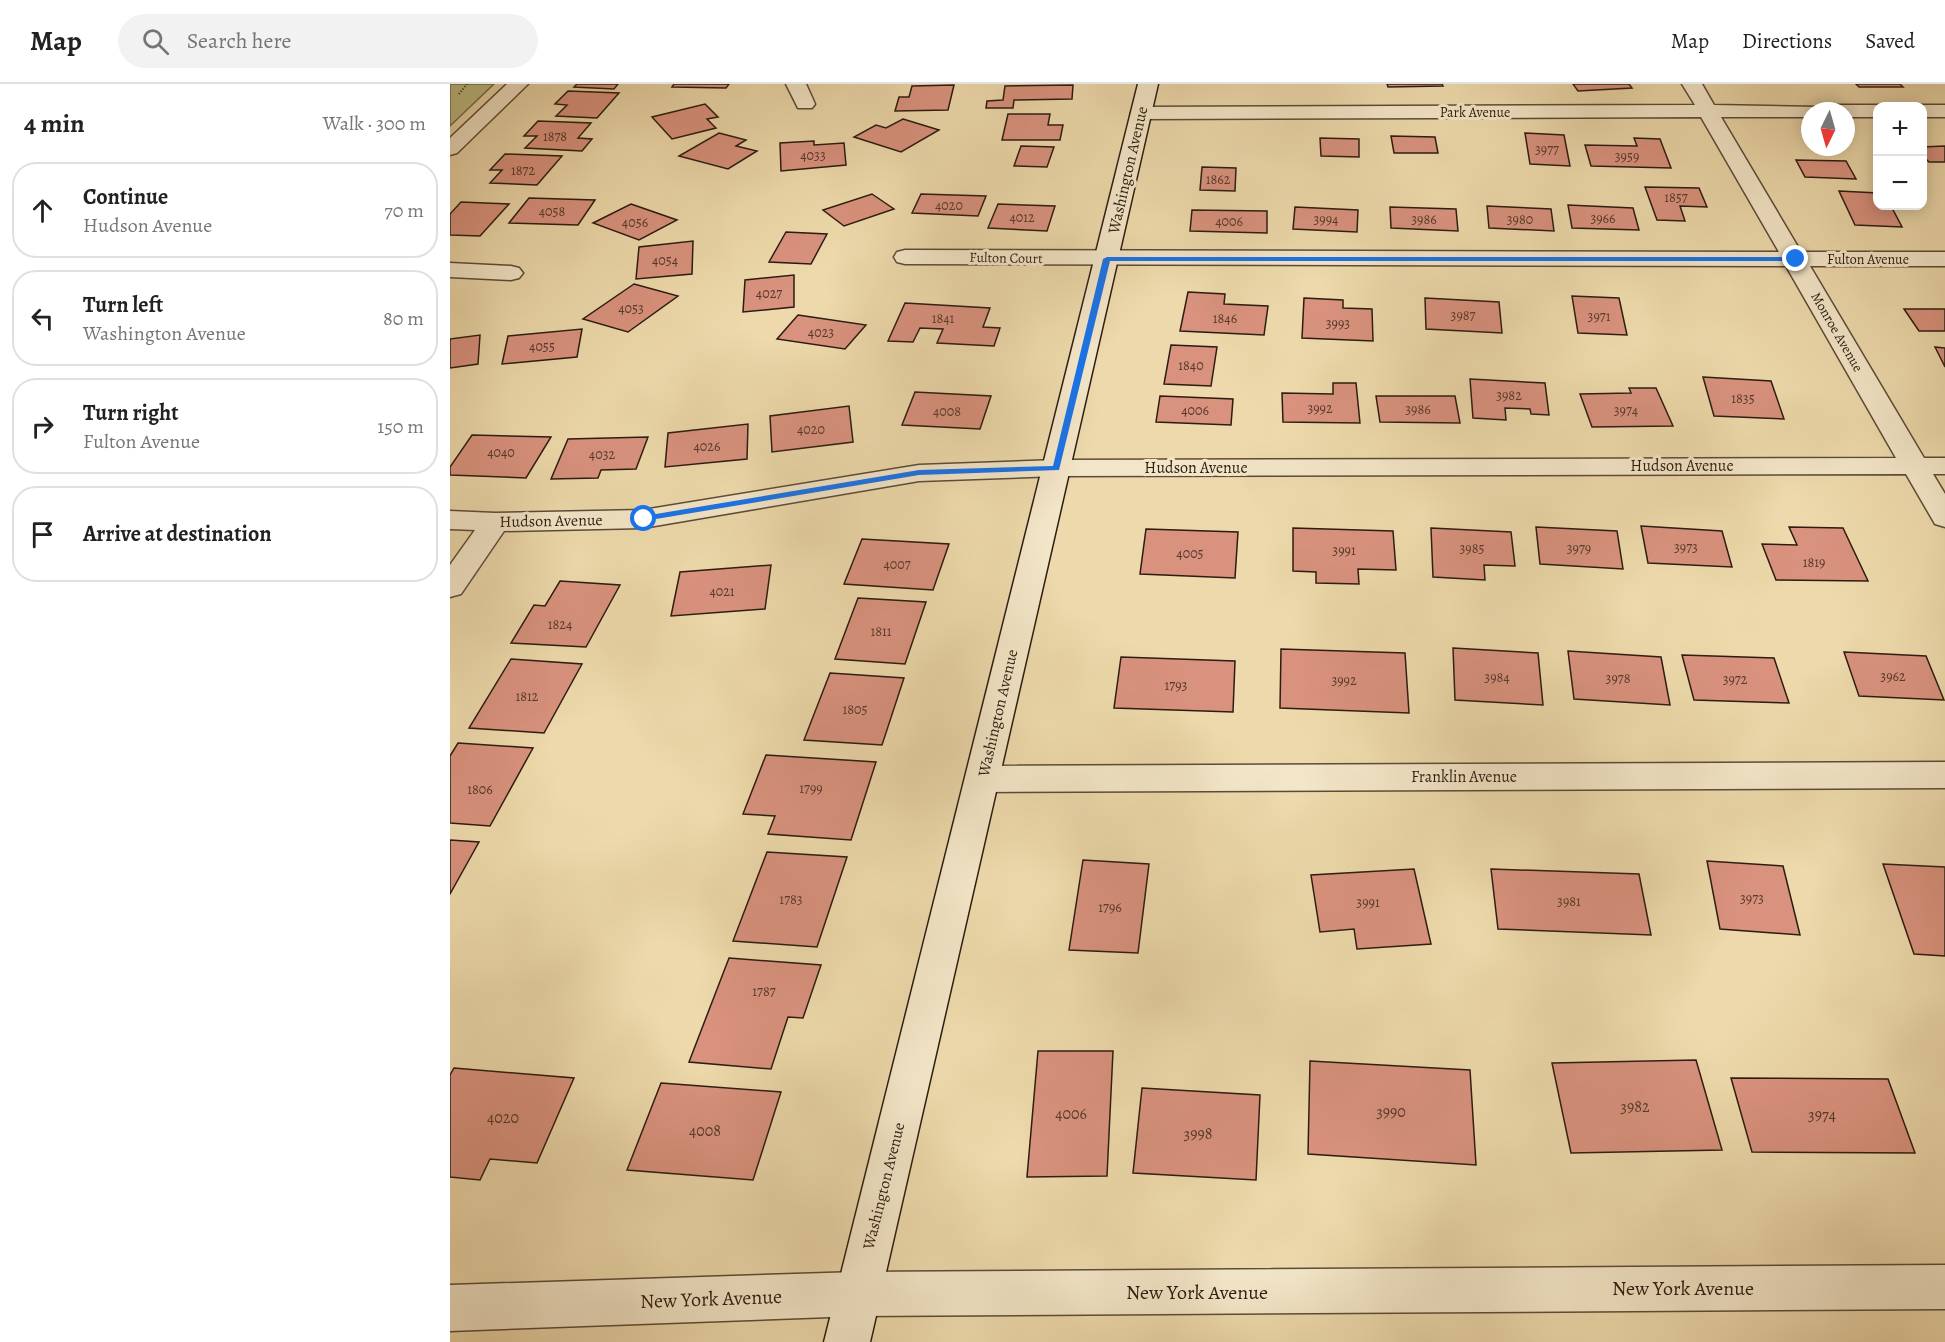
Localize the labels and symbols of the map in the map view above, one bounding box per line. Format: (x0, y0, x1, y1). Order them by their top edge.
north arrow (1801, 102, 1855, 156)
street label: Park Avenue (1440, 103, 1510, 122)
street label: Washington Avenue (1102, 104, 1153, 237)
house number: 1878 (543, 127, 567, 146)
house number: 3977 (1535, 140, 1559, 159)
house number: 4033 (800, 146, 826, 165)
house number: 3959 (1615, 147, 1639, 166)
house number: 1872 (511, 161, 535, 180)
house number: 1862 (1206, 170, 1231, 189)
house number: 1857 (1664, 188, 1688, 207)
house number: 4020 (935, 196, 963, 215)
house number: 4058 (539, 202, 566, 221)
house number: 4012 (1009, 208, 1035, 227)
house number: 3966 (1590, 209, 1616, 228)
house number: 3994 (1314, 210, 1338, 229)
house number: 3986 (1411, 210, 1437, 229)
house number: 3980 (1507, 210, 1533, 229)
house number: 4006 (1215, 212, 1243, 231)
house number: 4056 (622, 213, 648, 232)
route end (1782, 245, 1808, 271)
street label: Fulton Court (969, 248, 1043, 268)
street label: Fulton Avenue (1827, 250, 1909, 269)
house number: 4054 (652, 251, 678, 270)
house number: 4027 (756, 284, 782, 303)
street label: Monroe Avenue (1806, 289, 1868, 375)
house number: 4053 (618, 299, 644, 318)
house number: 3987 (1451, 306, 1476, 325)
house number: 3971 (1588, 307, 1611, 326)
house number: 1841 (932, 309, 955, 328)
house number: 1846 (1213, 309, 1237, 328)
house number: 3993 (1326, 314, 1350, 333)
house number: 4023 (808, 323, 834, 342)
house number: 4055 (529, 337, 555, 356)
house number: 1840 (1178, 356, 1204, 375)
house number: 3982 (1496, 386, 1522, 405)
house number: 1835 (1731, 389, 1755, 408)
house number: 3992 (1307, 399, 1333, 418)
house number: 3986 (1405, 400, 1431, 419)
house number: 4006 (1181, 401, 1209, 420)
house number: 3974 (1614, 401, 1638, 420)
house number: 4008 (933, 402, 961, 421)
house number: 4020 (797, 420, 825, 439)
house number: 4026 (694, 437, 720, 456)
house number: 4040 (487, 443, 515, 462)
house number: 4032 (589, 445, 615, 464)
street label: Hudson Avenue (1630, 455, 1734, 477)
street label: Hudson Avenue (1144, 457, 1248, 479)
route start (630, 505, 656, 531)
street label: Hudson Avenue (499, 509, 603, 533)
house number: 3973 (1674, 538, 1698, 557)
house number: 3985 (1459, 539, 1485, 558)
house number: 3979 (1567, 539, 1591, 558)
house number: 3991 (1332, 541, 1356, 560)
house number: 4005 (1176, 544, 1204, 563)
house number: 1819 (1803, 553, 1825, 572)
house number: 4007 (883, 555, 911, 574)
house number: 4021 (709, 582, 735, 601)
house number: 1824 (548, 615, 572, 634)
house number: 1811 (870, 622, 892, 641)
street label: Washington Avenue (972, 647, 1023, 780)
house number: 3962 (1880, 667, 1906, 686)
house number: 3984 (1484, 668, 1510, 687)
house number: 3978 (1606, 669, 1631, 688)
house number: 3972 (1723, 670, 1748, 689)
house number: 3992 (1331, 671, 1357, 690)
house number: 1793 (1165, 676, 1188, 695)
house number: 1812 (515, 687, 539, 706)
house number: 1805 (842, 700, 868, 719)
street label: Franklin Avenue (1411, 766, 1517, 788)
house number: 1799 (799, 779, 823, 798)
house number: 1806 (467, 780, 493, 799)
house number: 3973 (1740, 889, 1764, 908)
house number: 1783 (779, 890, 803, 909)
house number: 3981 (1557, 892, 1581, 911)
house number: 3991 (1356, 893, 1380, 912)
house number: 1796 (1098, 898, 1122, 917)
house number: 1787 (752, 982, 776, 1001)
house number: 3982 (1620, 1096, 1650, 1118)
house number: 3990 (1376, 1101, 1406, 1123)
house number: 4006 (1055, 1103, 1087, 1125)
house number: 3974 (1808, 1104, 1836, 1126)
house number: 4020 (487, 1107, 519, 1129)
house number: 4008 (689, 1120, 721, 1142)
street label: Washington Avenue (857, 1120, 910, 1253)
house number: 3998 (1184, 1123, 1212, 1145)
street label: New York Avenue (1612, 1275, 1754, 1302)
street label: New York Avenue (1126, 1279, 1268, 1306)
street label: New York Avenue (640, 1283, 782, 1315)

